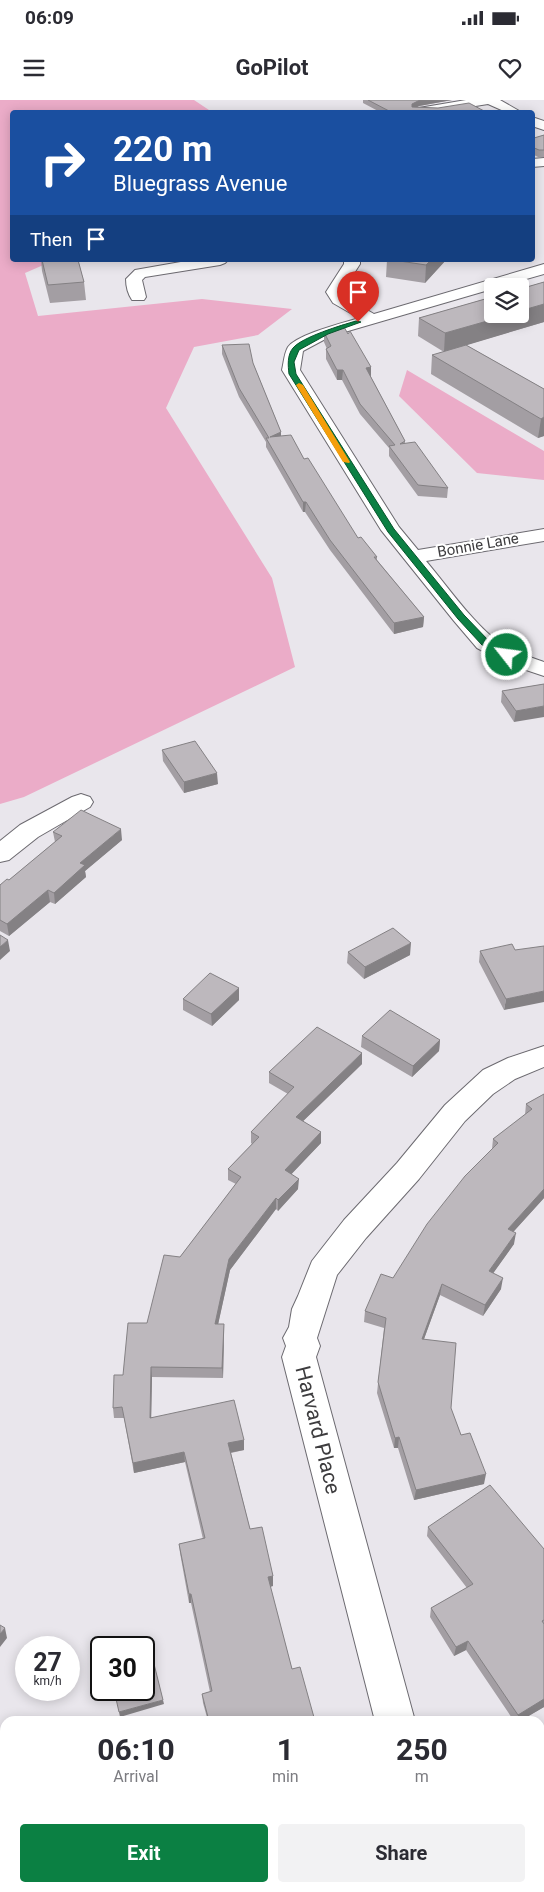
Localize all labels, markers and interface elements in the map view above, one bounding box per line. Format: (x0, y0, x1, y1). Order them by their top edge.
text: 06:09 (25, 6, 74, 29)
icon: menu (20, 54, 48, 82)
icon: heart (496, 54, 524, 82)
text: GoPilot (235, 55, 309, 80)
text: 220 m (113, 129, 212, 170)
icon: right (30, 130, 95, 195)
text: Bluegrass Avenue (113, 171, 287, 196)
icon: arrive (82, 225, 110, 253)
text: Then (30, 228, 72, 251)
pin (337, 271, 379, 322)
icon: arrive (344, 278, 372, 306)
map controls (484, 278, 529, 323)
button: layers (484, 278, 529, 323)
street label: Bonnie Lane (436, 529, 520, 561)
position arrow (480, 628, 532, 680)
street label: Harvard Place (291, 1364, 345, 1496)
speed limit sign: 30 (90, 1636, 155, 1701)
text: 27 (33, 1648, 62, 1677)
text: km/h (33, 1674, 62, 1688)
text: 06:10 (97, 1732, 175, 1767)
text: 1 (277, 1732, 294, 1767)
text: 250 (396, 1732, 448, 1767)
text: Arrival (113, 1767, 159, 1786)
text: min (272, 1767, 299, 1786)
text: m (415, 1767, 429, 1786)
button: Exit (20, 1824, 268, 1882)
button: Share (278, 1824, 525, 1882)

